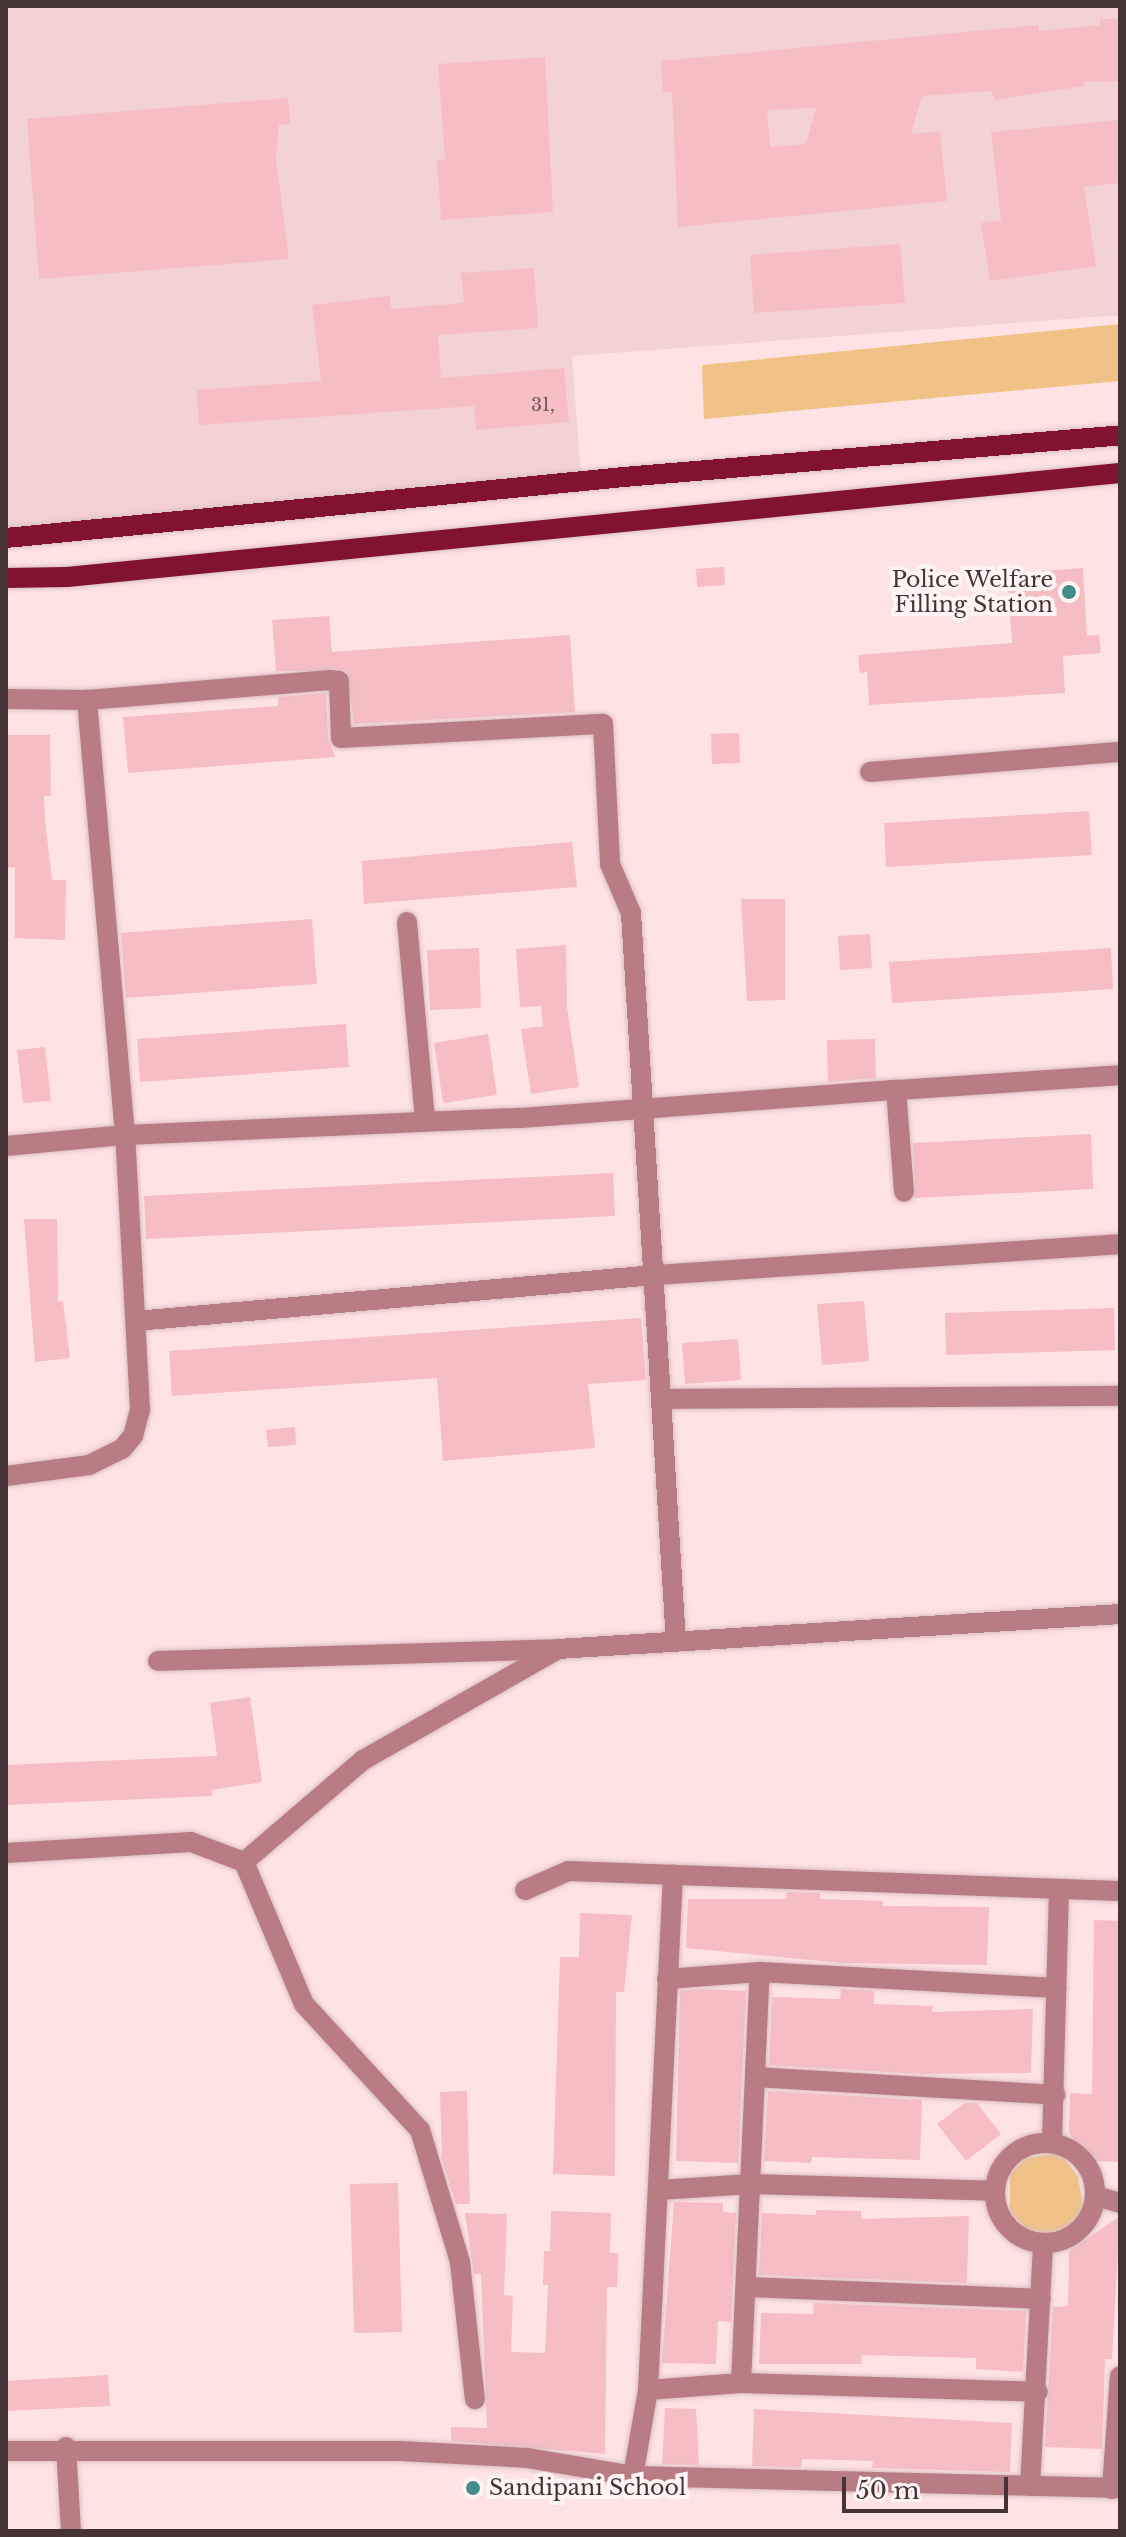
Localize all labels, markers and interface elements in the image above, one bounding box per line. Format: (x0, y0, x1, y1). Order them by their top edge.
house number: 31, (531, 394, 555, 416)
place label: Police Welfare Filling Station (891, 566, 1053, 618)
marker: Police Welfare Filling Station (1060, 583, 1078, 601)
scale bar (846, 2461, 1012, 2511)
place label: Sandipani School (489, 2475, 686, 2501)
text: 50 m (856, 2476, 919, 2505)
marker: Sandipani School (464, 2479, 482, 2497)

